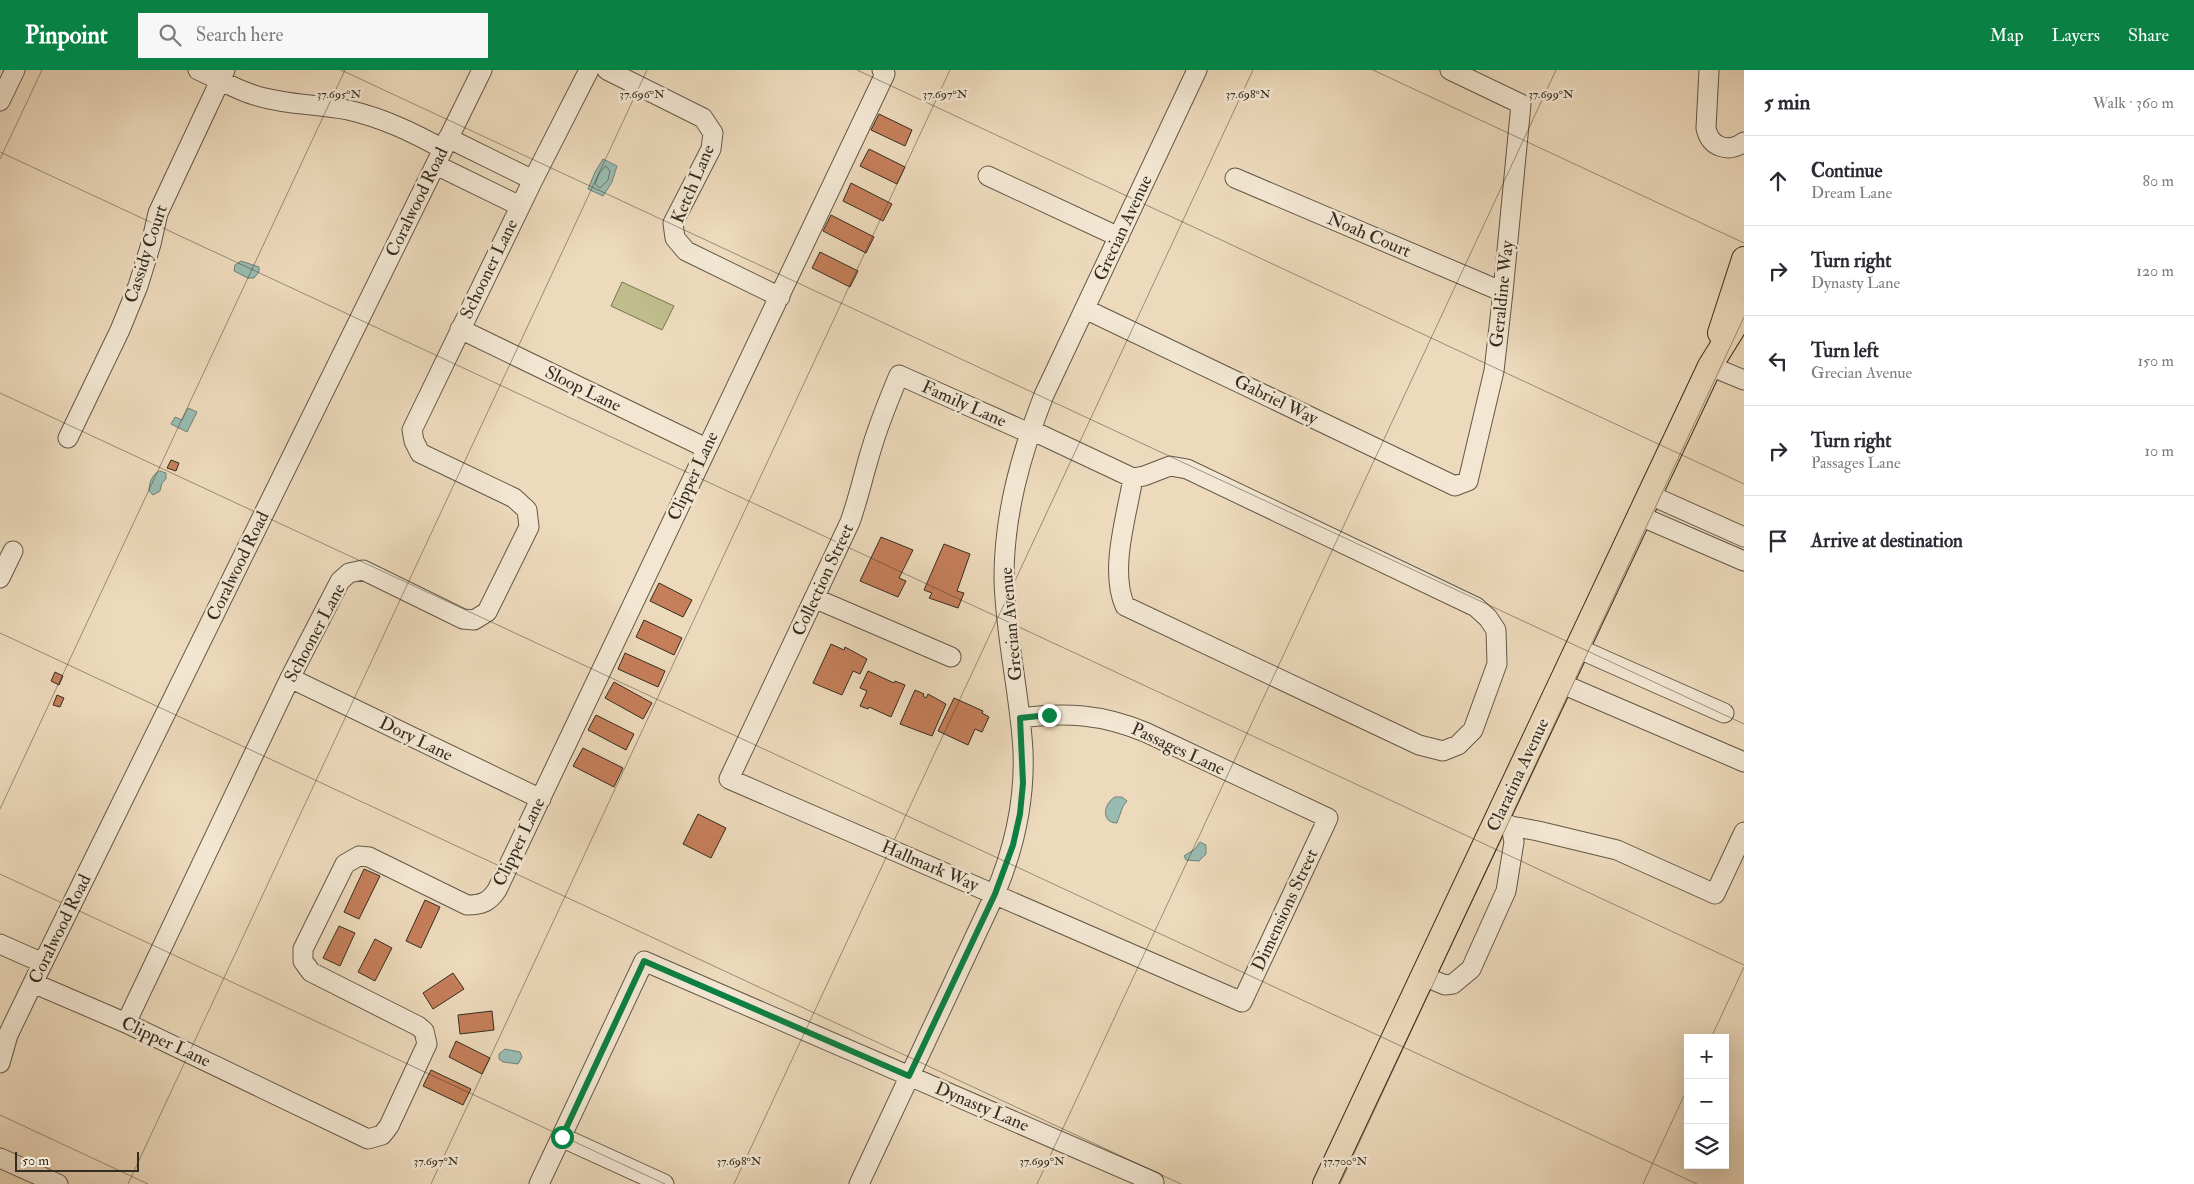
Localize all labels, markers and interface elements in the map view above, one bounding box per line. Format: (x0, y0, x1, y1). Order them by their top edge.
search box (138, 13, 488, 58)
text: Pinpoint (25, 20, 108, 51)
icon: search (156, 21, 184, 49)
text: Search here (196, 23, 283, 47)
text: Map (1990, 24, 2024, 47)
text: Layers (2052, 24, 2100, 47)
text: Share (2128, 24, 2169, 47)
text: 37.695°N (317, 87, 362, 102)
text: 37.696°N (619, 87, 665, 102)
text: 37.697°N (923, 87, 968, 102)
text: 37.698°N (1226, 87, 1271, 102)
text: 37.699°N (1528, 87, 1574, 102)
text: 5 min (1764, 89, 1810, 116)
text: Walk · 360 m (2093, 93, 2174, 113)
street label: Ketch Lane (666, 141, 720, 227)
street label: Coralwood Road (381, 143, 453, 261)
text: Continue (1811, 159, 1882, 183)
icon: ahead (1764, 167, 1792, 195)
street label: Grecian Avenue (1089, 171, 1158, 284)
text: 80 m (2143, 171, 2174, 191)
text: Dream Lane (1811, 183, 1892, 203)
street label: Cassidy Court (119, 202, 173, 306)
street label: Noah Court (1324, 207, 1414, 263)
street label: Schooner Lane (455, 215, 523, 323)
street label: Geraldine Way (1485, 238, 1519, 349)
text: Turn right (1811, 249, 1891, 273)
icon: right (1764, 257, 1792, 285)
text: 120 m (2136, 261, 2174, 281)
text: Dynasty Lane (1811, 273, 1900, 293)
text: Turn left (1811, 339, 1879, 363)
icon: left (1764, 347, 1792, 375)
text: 150 m (2137, 351, 2174, 371)
street label: Sloop Lane (541, 361, 625, 418)
text: Grecian Avenue (1811, 363, 1912, 383)
street label: Gabriel Way (1230, 370, 1323, 431)
street label: Family Lane (918, 375, 1010, 433)
street label: Clipper Lane (662, 427, 724, 524)
text: Turn right (1811, 429, 1891, 453)
icon: right (1764, 437, 1792, 465)
text: 10 m (2144, 441, 2174, 461)
text: Passages Lane (1811, 453, 1901, 473)
street label: Coralwood Road (202, 507, 274, 625)
street label: Collection Street (787, 520, 859, 640)
icon: arrive (1764, 527, 1792, 555)
text: Arrive at destination (1811, 529, 1963, 553)
street label: Grecian Avenue (995, 566, 1027, 682)
street label: Schooner Lane (279, 579, 351, 686)
route end (1038, 704, 1061, 727)
street label: Dory Lane (375, 711, 457, 767)
street label: Claratina Avenue (1482, 714, 1555, 835)
street label: Passages Lane (1127, 717, 1229, 781)
street label: Clipper Lane (488, 793, 551, 890)
street label: Hallmark Way (878, 835, 983, 897)
street label: Dimensions Street (1247, 845, 1323, 975)
street label: Coralwood Road (24, 870, 96, 988)
street label: Clipper Lane (118, 1011, 215, 1073)
map controls (1684, 1034, 1729, 1169)
button: + (1684, 1034, 1729, 1079)
street label: Dynasty Lane (931, 1077, 1033, 1137)
button: − (1684, 1079, 1729, 1124)
button: layers (1684, 1124, 1729, 1169)
route start (551, 1126, 574, 1149)
scale bar (15, 1149, 139, 1172)
text: 50 m (22, 1152, 49, 1169)
text: 37.697°N (414, 1154, 459, 1169)
text: 37.698°N (717, 1154, 762, 1169)
text: 37.699°N (1019, 1154, 1065, 1169)
text: 37.700°N (1323, 1154, 1367, 1169)

